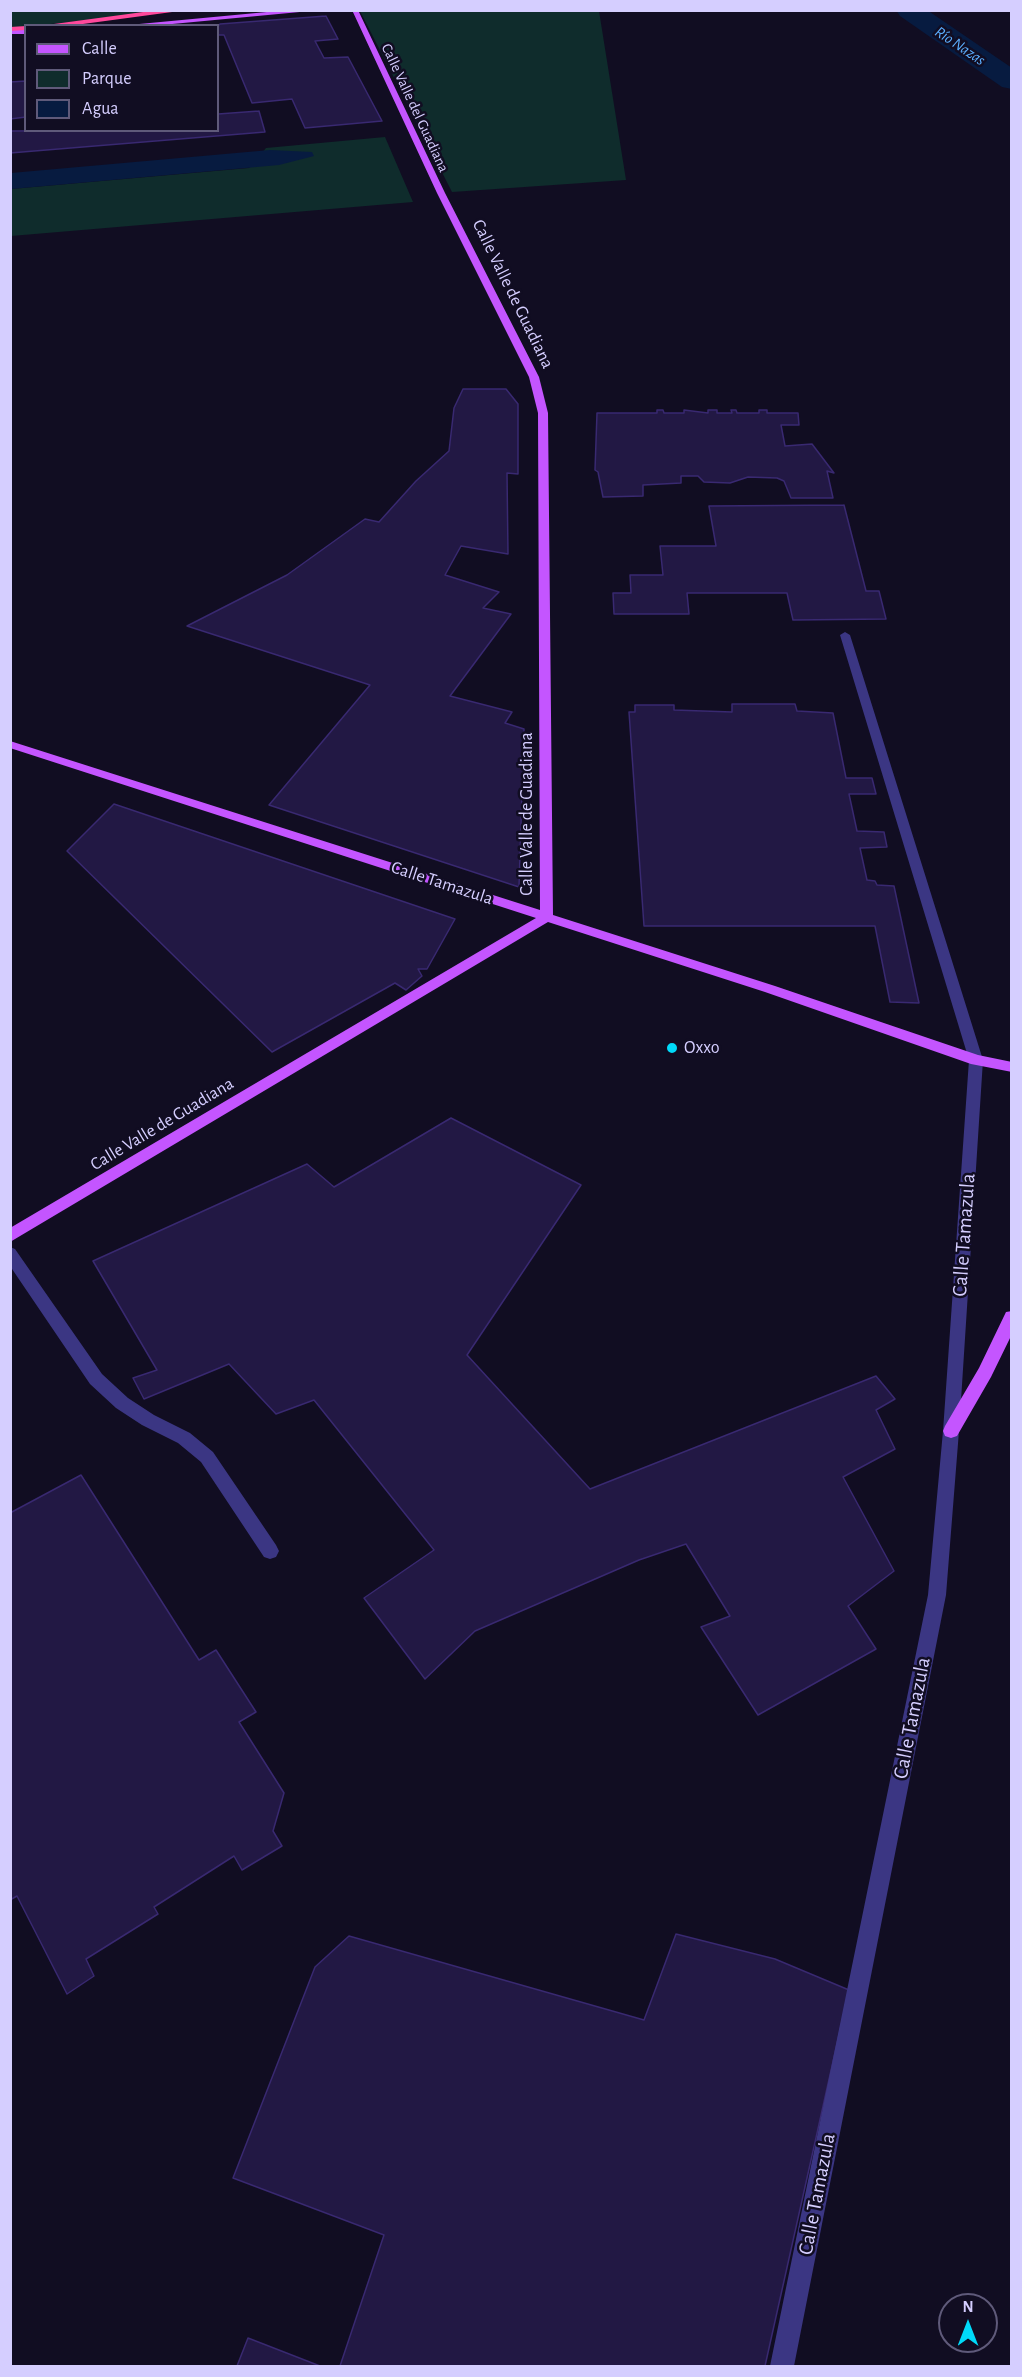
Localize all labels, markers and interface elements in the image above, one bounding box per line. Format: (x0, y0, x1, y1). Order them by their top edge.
water label: Río Nazas (931, 22, 989, 70)
legend (24, 24, 219, 132)
text: Calle (82, 40, 117, 58)
street label: Calle Valle del Guadiana (377, 41, 453, 175)
text: Parque (82, 70, 131, 88)
text: Agua (82, 100, 119, 118)
street label: Calle Valle de Guadiana (467, 216, 559, 372)
street label: Calle Valle de Guadiana (516, 732, 538, 896)
street label: Calle Tamazula (388, 856, 496, 910)
place label: Oxxo (684, 1037, 720, 1059)
marker: Oxxo (665, 1041, 679, 1055)
street label: Calle Valle de Guadiana (86, 1073, 238, 1175)
street label: Calle Tamazula (947, 1173, 981, 1297)
street label: Calle Tamazula (888, 1655, 936, 1781)
street label: Calle Tamazula (793, 2131, 841, 2257)
north arrow (938, 2293, 998, 2353)
text: N (962, 2299, 974, 2315)

